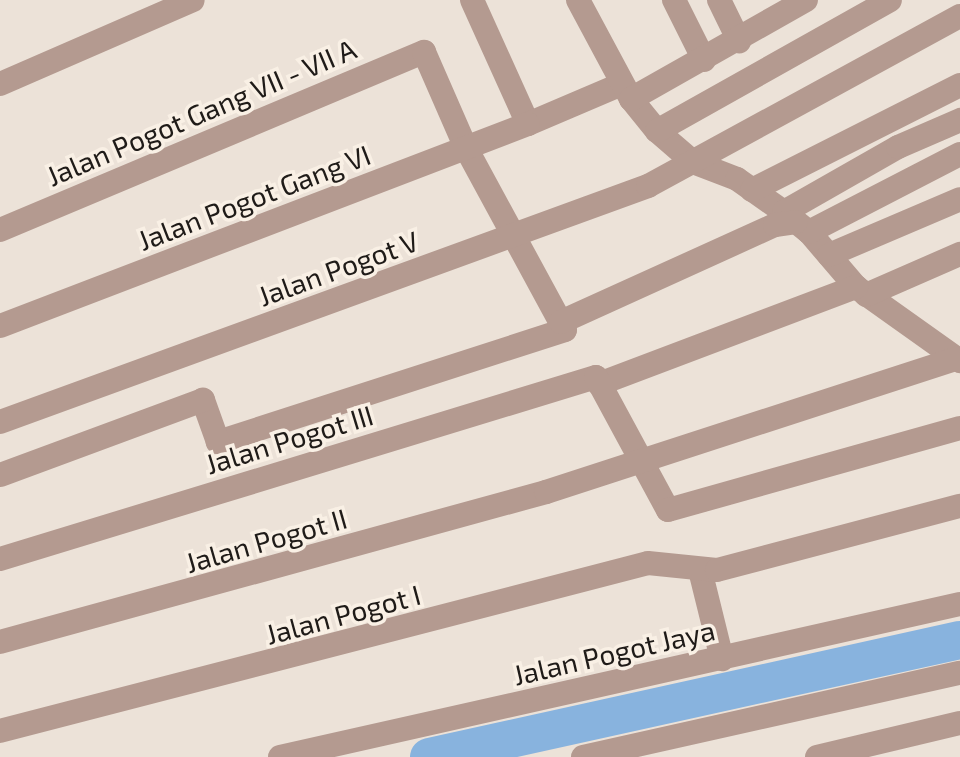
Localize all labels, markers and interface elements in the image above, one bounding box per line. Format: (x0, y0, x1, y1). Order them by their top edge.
street label: Jalan Pogot Gang VII - VII A (40, 31, 362, 193)
street label: Jalan Pogot Gang VI (133, 137, 375, 257)
street label: Jalan Pogot V (253, 223, 423, 313)
street label: Jalan Pogot III (201, 398, 377, 480)
street label: Jalan Pogot II (181, 501, 351, 579)
street label: Jalan Pogot I (262, 577, 424, 651)
street label: Jalan Pogot Jaya (510, 612, 718, 692)

